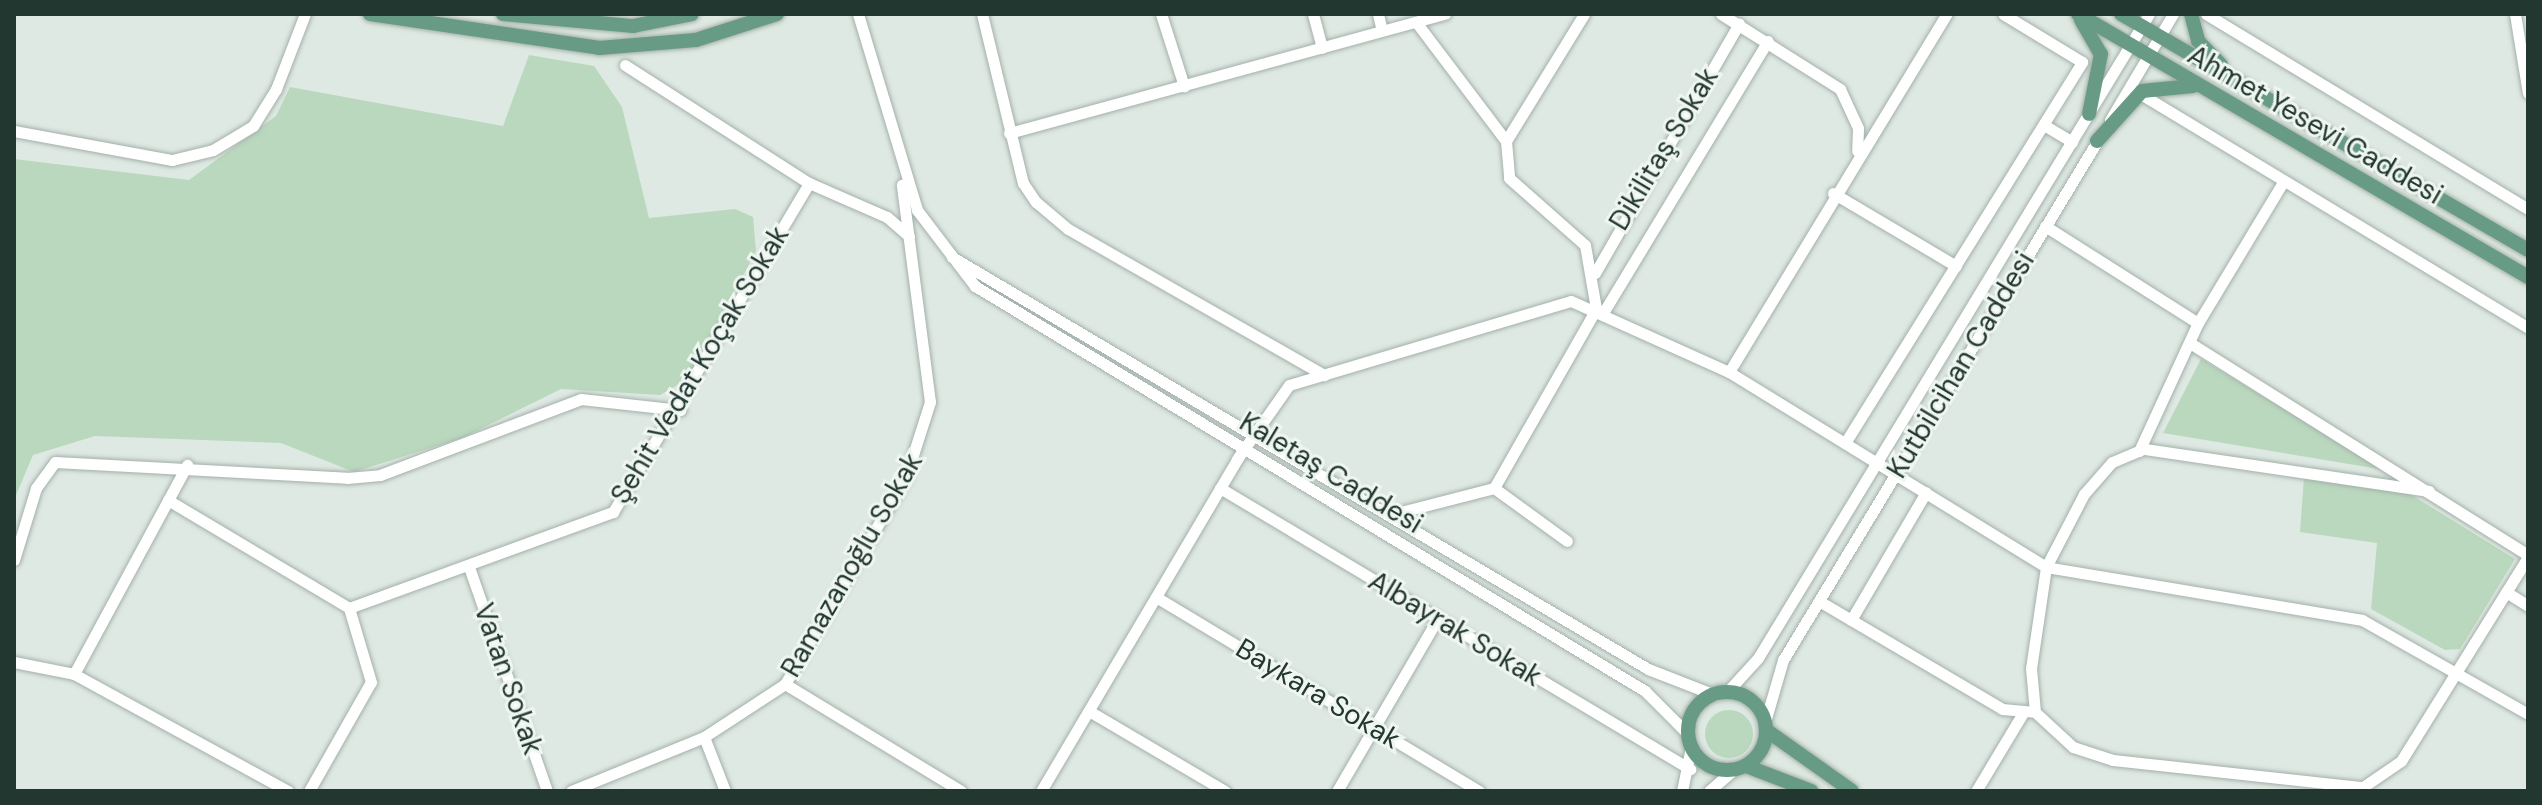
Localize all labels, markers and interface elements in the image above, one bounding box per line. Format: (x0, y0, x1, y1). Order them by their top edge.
street label: Ahmet Yesevi Caddesi (2182, 38, 2448, 212)
street label: Dikilitaş Sokak (1602, 62, 1726, 236)
street label: Şehit Vedat Koçak Sokak (604, 220, 796, 510)
street label: Kutbilcihan Caddesi (1880, 246, 2042, 484)
street label: Kaletaş Caddesi (1233, 405, 1429, 541)
street label: Ramazanoğlu Sokak (774, 447, 930, 683)
street label: Albayrak Sokak (1362, 564, 1548, 694)
street label: Vatan Sokak (466, 599, 550, 759)
street label: Baykara Sokak (1230, 632, 1406, 756)

